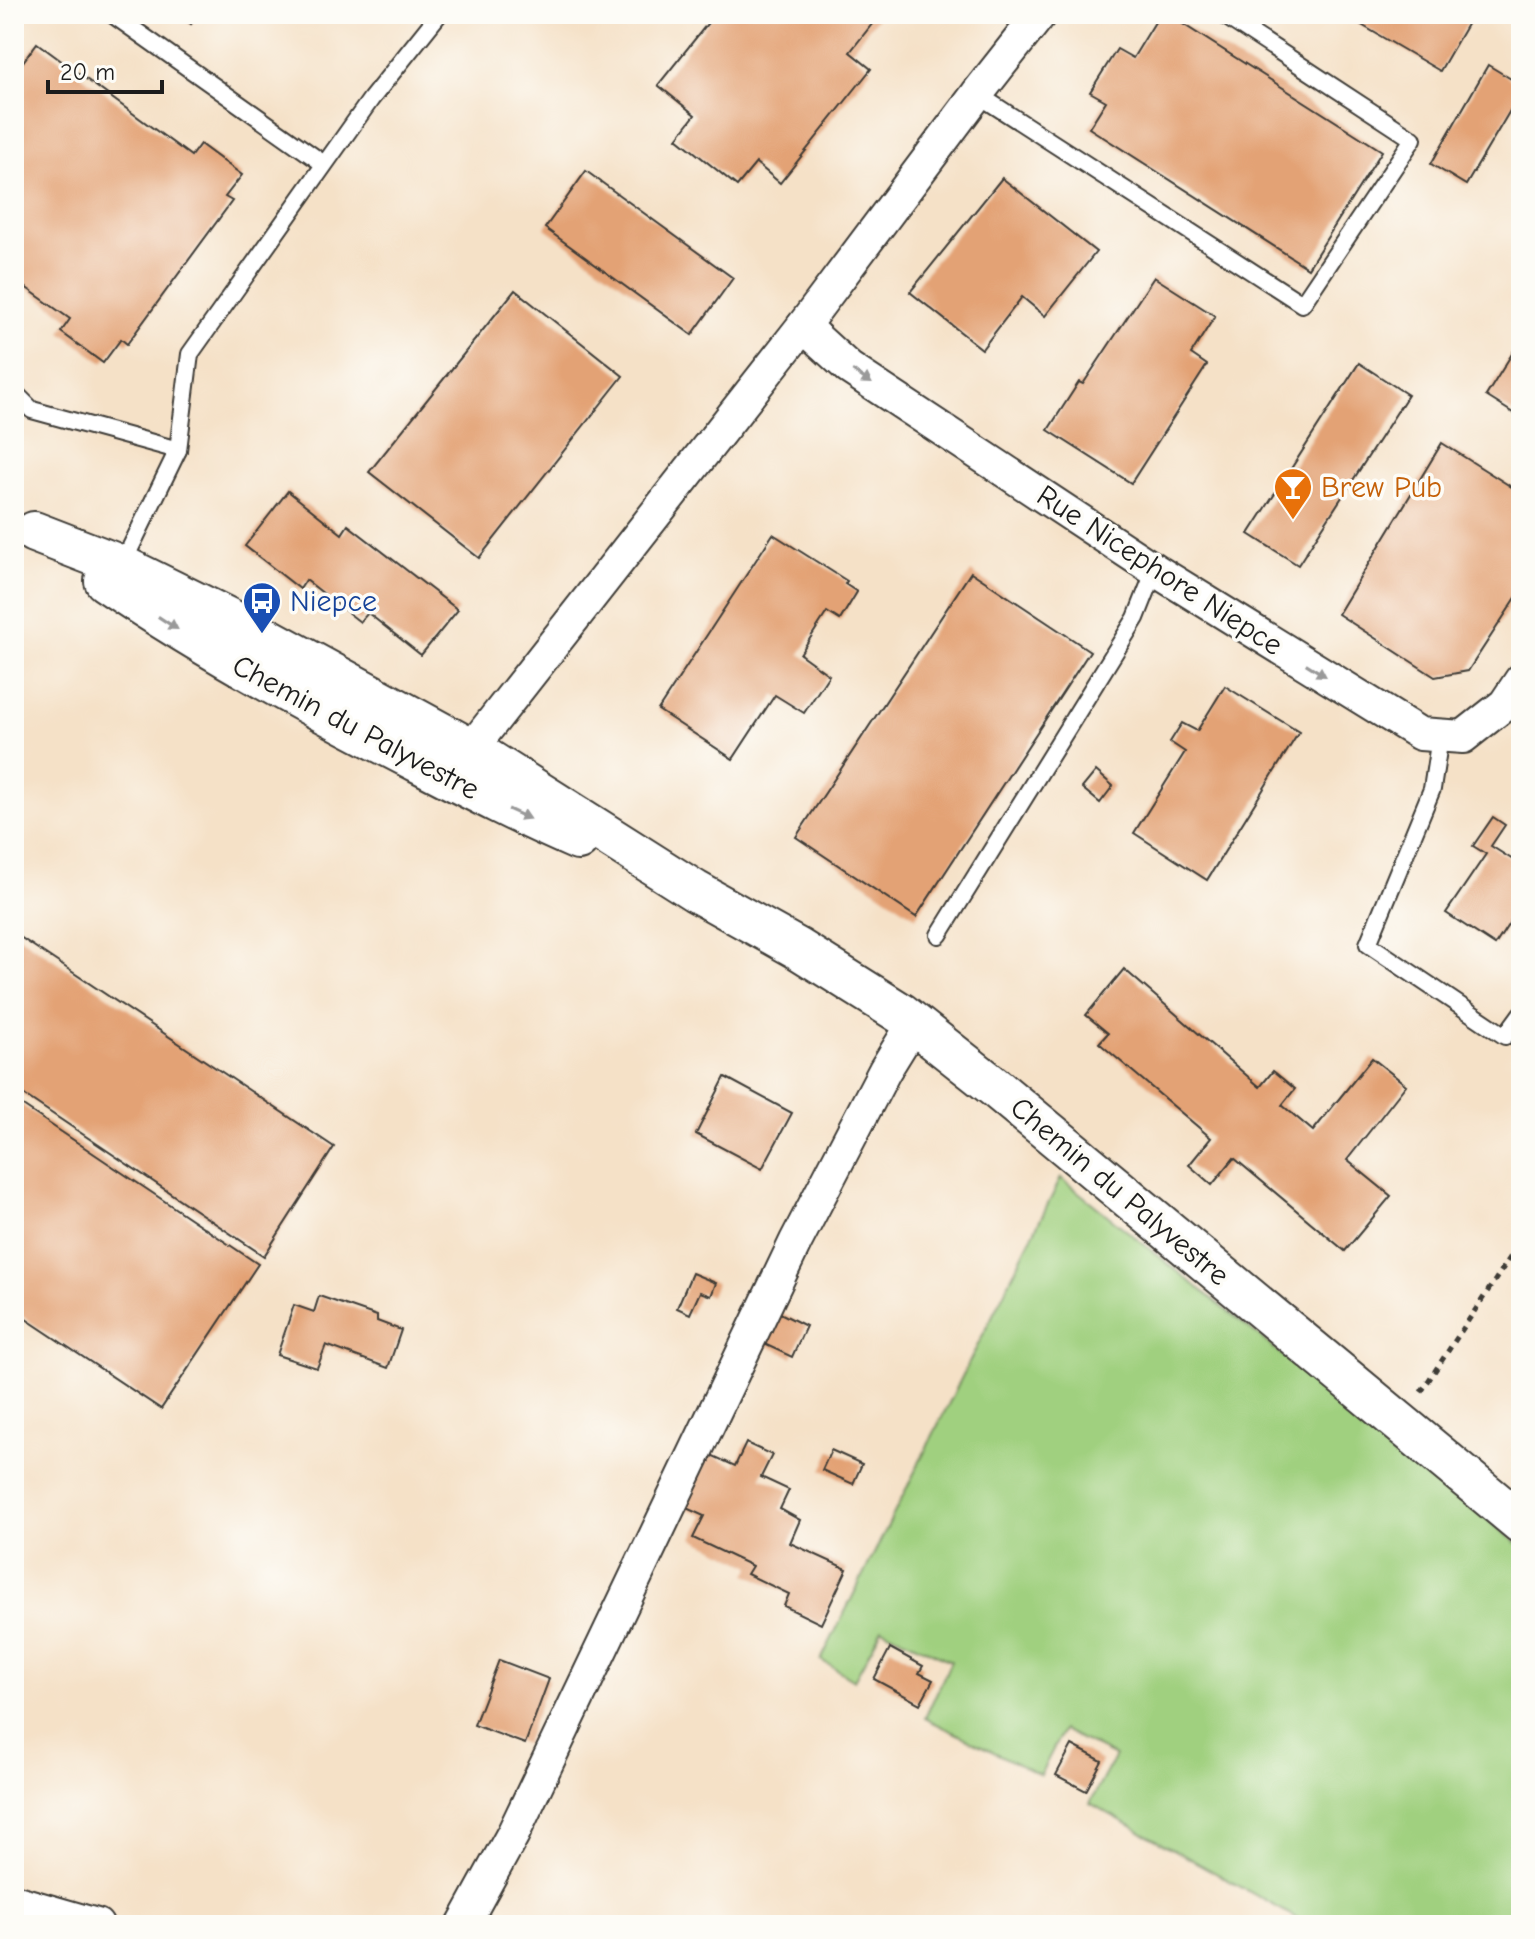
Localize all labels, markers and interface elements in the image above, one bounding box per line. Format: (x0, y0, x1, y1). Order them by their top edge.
scale bar (48, 44, 162, 94)
text: 20 m (60, 58, 115, 86)
one-way arrow (852, 369, 873, 384)
bar icon: Brew Pub (1272, 466, 1314, 521)
place label: Brew Pub (1321, 470, 1442, 505)
street label: Rue Nicephore Niepce (1030, 478, 1289, 663)
bus stop icon: Niepce (241, 580, 283, 635)
place label: Niepce (290, 584, 377, 619)
one-way arrow (157, 615, 179, 629)
street label: Chemin du Palyvestre (226, 648, 485, 807)
one-way arrow (1305, 662, 1327, 676)
one-way arrow (508, 807, 531, 821)
street label: Chemin du Palyvestre (1003, 1090, 1236, 1293)

